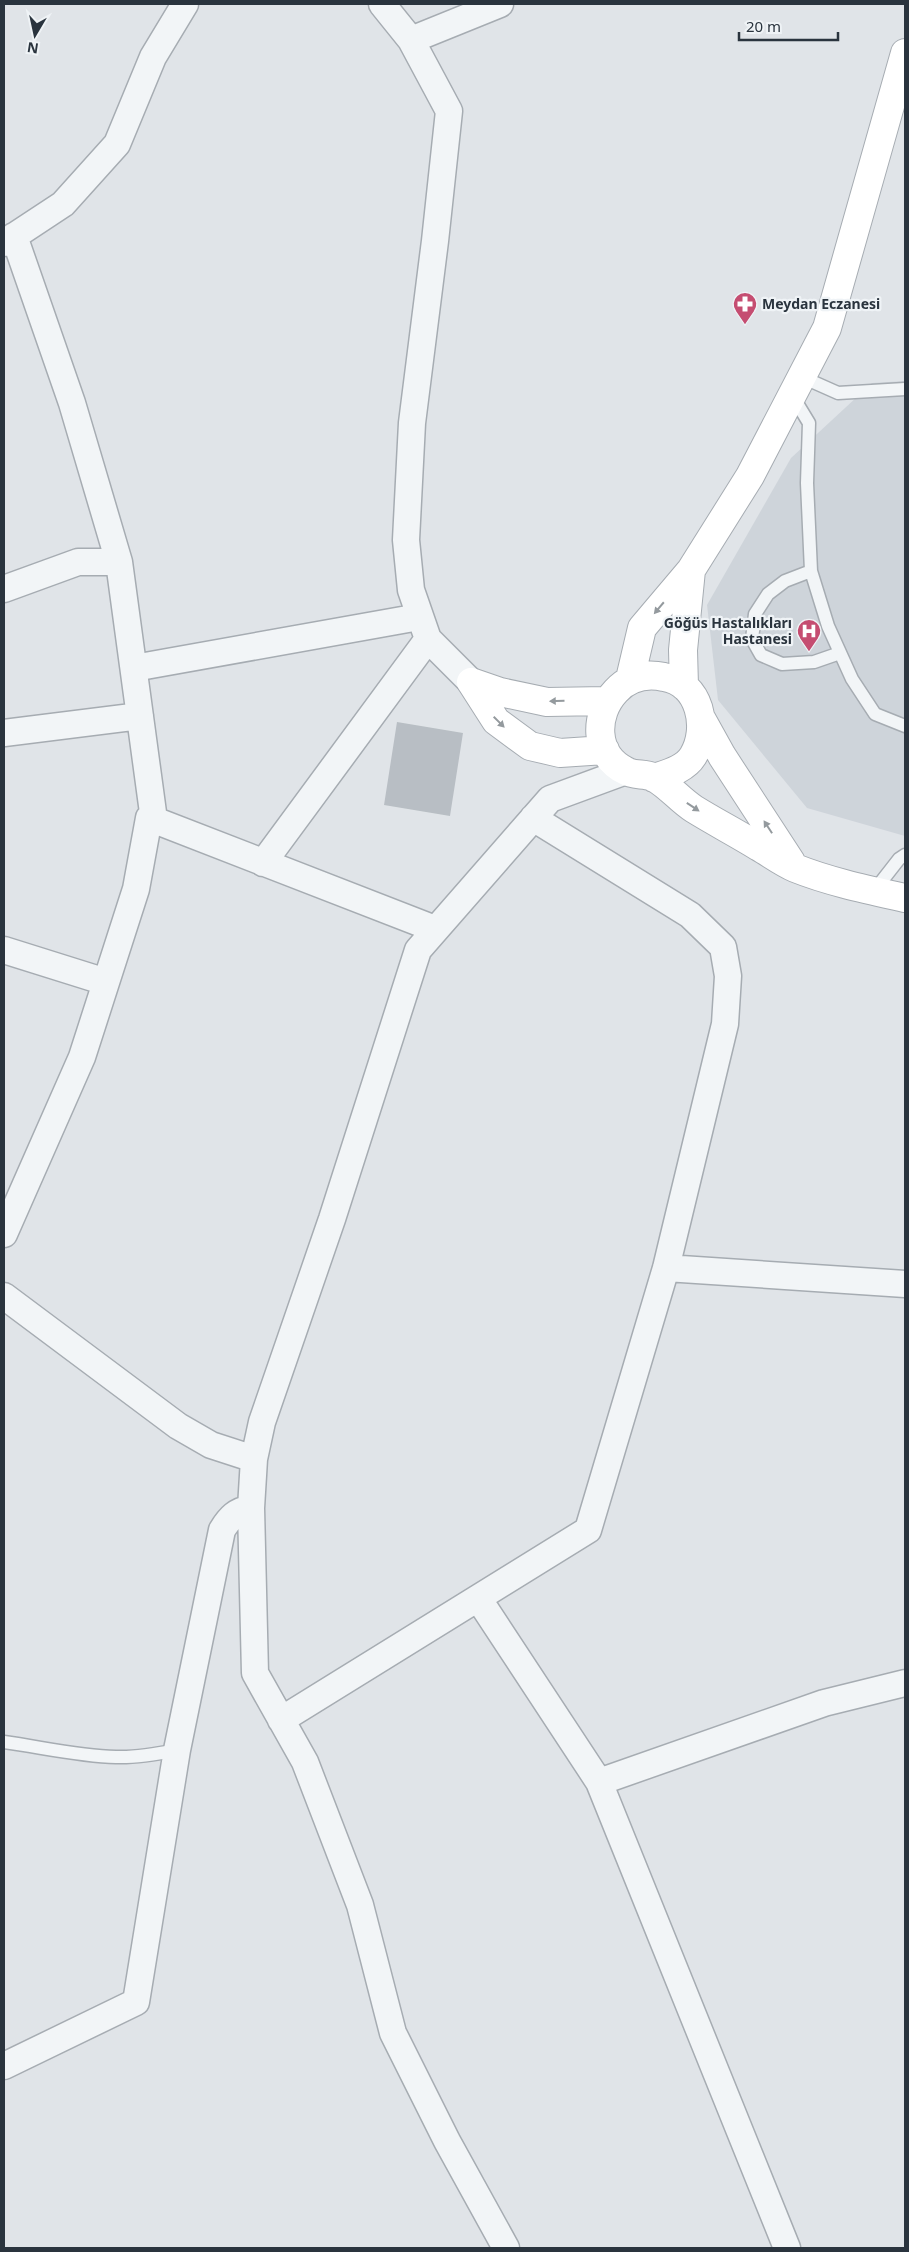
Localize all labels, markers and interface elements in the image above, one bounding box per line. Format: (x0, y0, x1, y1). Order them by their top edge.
north arrow (10, 10, 60, 60)
scale bar (739, 10, 838, 42)
text: 20 m (746, 16, 781, 36)
text: N (26, 38, 40, 59)
pharmacy icon: Meydan Eczanesi (732, 291, 758, 325)
place label: Meydan Eczanesi (762, 294, 880, 313)
one-way arrow (654, 601, 665, 614)
place label: Göğüs Hastalıkları Hastanesi (664, 613, 792, 648)
hospital icon: Göğüs Hastalıkları Hastanesi (796, 618, 822, 652)
one-way arrow (549, 697, 565, 705)
one-way arrow (493, 716, 505, 728)
one-way arrow (686, 803, 700, 812)
one-way arrow (763, 820, 773, 834)

